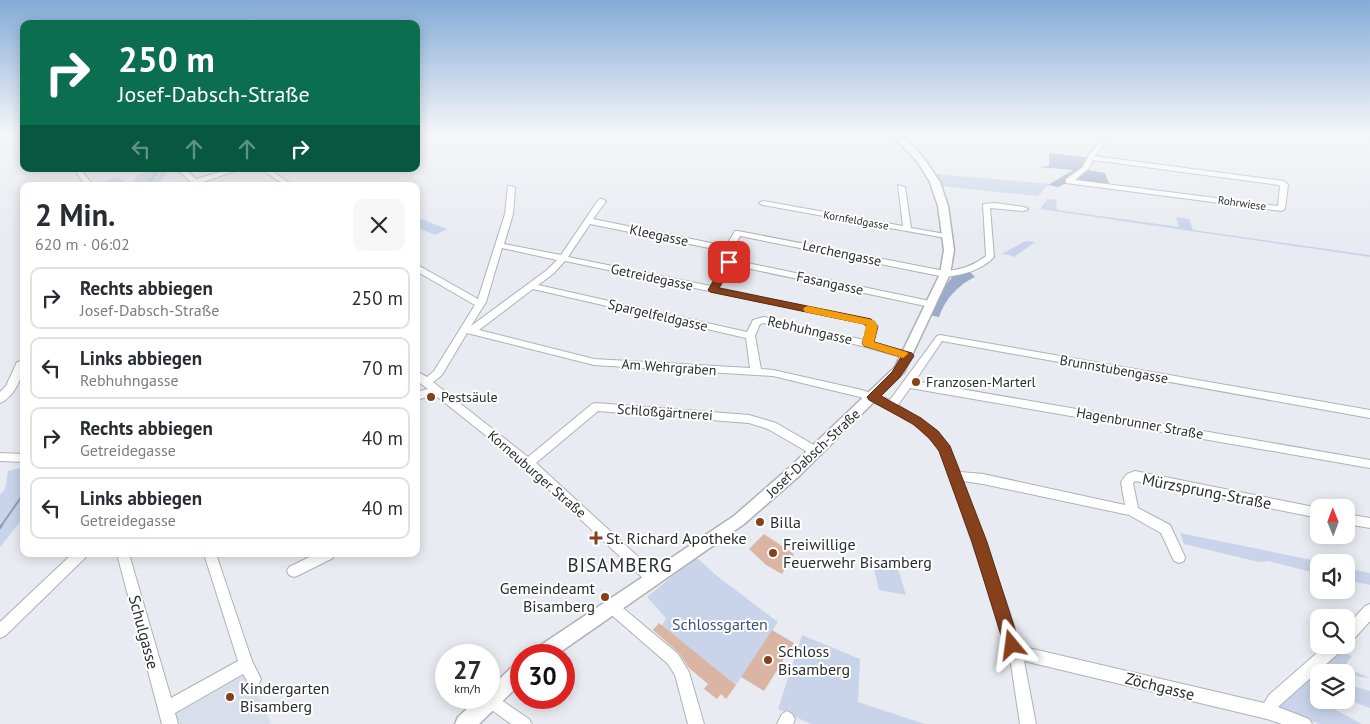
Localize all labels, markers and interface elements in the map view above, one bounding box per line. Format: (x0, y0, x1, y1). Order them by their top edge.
text: 250 m (118, 36, 215, 82)
icon: right (35, 40, 100, 105)
text: Josef-Dabsch-Straße (118, 80, 310, 108)
icon: left (127, 135, 155, 163)
icon: ahead (180, 135, 208, 163)
icon: ahead (233, 135, 261, 163)
icon: right (286, 135, 314, 163)
street label: Rohrwiese (1217, 193, 1267, 213)
text: 2 Min. (35, 195, 115, 234)
button: close (353, 199, 405, 251)
street label: Kornfeldgasse (822, 207, 890, 233)
street label: Kleegasse (628, 220, 690, 250)
text: 620 m · 06:02 (35, 234, 130, 254)
street label: Lerchengasse (801, 236, 883, 270)
pin (708, 241, 750, 283)
icon: arrive (715, 248, 743, 276)
street label: Getreidegasse (609, 259, 695, 295)
street label: Fasangasse (795, 267, 865, 299)
text: Rechts abbiegen (80, 276, 213, 300)
icon: right (37, 284, 65, 312)
text: 250 m (351, 286, 403, 310)
street label: Spargelfeldgasse (606, 295, 710, 335)
text: Josef-Dabsch-Straße (80, 300, 219, 320)
street label: Rebhuhngasse (766, 312, 854, 348)
text: Links abbiegen (80, 346, 202, 370)
street label: Brunnstubengasse (1058, 351, 1170, 387)
icon: left (37, 354, 65, 382)
street label: Am Wehrgraben (621, 355, 717, 379)
text: 70 m (362, 356, 403, 380)
text: Rebhuhngasse (80, 370, 179, 390)
place label: Franzosen-Marterl (926, 373, 1036, 391)
marker: Franzosen-Marterl (910, 376, 922, 388)
place label: Pestsäule (441, 388, 498, 406)
marker: Pestsäule (425, 391, 437, 403)
street label: Schloßgärtnerei (616, 400, 714, 424)
street label: Hagenbrunner Straße (1075, 403, 1205, 443)
street label: Josef-Dabsch-Straße (762, 405, 864, 502)
text: Rechts abbiegen (80, 416, 213, 440)
icon: right (37, 424, 65, 452)
text: 40 m (362, 426, 403, 450)
street label: Korneuburger Straße (484, 426, 590, 522)
text: Getreidegasse (80, 440, 176, 460)
street label: Mürzsprung-Straße (1141, 469, 1273, 513)
text: Links abbiegen (80, 486, 202, 510)
icon: left (37, 494, 65, 522)
text: 40 m (362, 496, 403, 520)
north arrow (1310, 499, 1355, 544)
map controls (1310, 499, 1355, 709)
text: Getreidegasse (80, 510, 176, 530)
place label: Billa (770, 512, 801, 532)
marker: Billa (754, 516, 766, 528)
place label: St. Richard Apotheke (606, 528, 747, 548)
marker: St. Richard Apotheke (590, 532, 602, 544)
place label: Freiwillige Feuerwehr Bisamberg (783, 534, 932, 572)
marker: Freiwillige Feuerwehr Bisamberg (767, 547, 779, 559)
district label: BISAMBERG (567, 553, 673, 577)
button: sound (1310, 554, 1355, 599)
place label: Gemeindeamt Bisamberg (500, 578, 596, 616)
marker: Gemeindeamt Bisamberg (599, 591, 611, 603)
street label: Schulgasse (125, 593, 163, 671)
button: search (1310, 609, 1355, 654)
park label: Schlossgarten (672, 614, 768, 634)
position arrow (985, 618, 1037, 670)
place label: Schloss Bisamberg (778, 641, 850, 679)
speed limit sign: 30 (510, 644, 575, 709)
text: 27 (453, 654, 482, 686)
marker: Schloss Bisamberg (762, 654, 774, 666)
button: layers (1310, 664, 1355, 709)
street label: Zöchgasse (1123, 668, 1197, 704)
place label: Kindergarten Bisamberg (240, 678, 330, 716)
text: km/h (454, 681, 481, 696)
marker: Kindergarten Bisamberg (224, 691, 236, 703)

